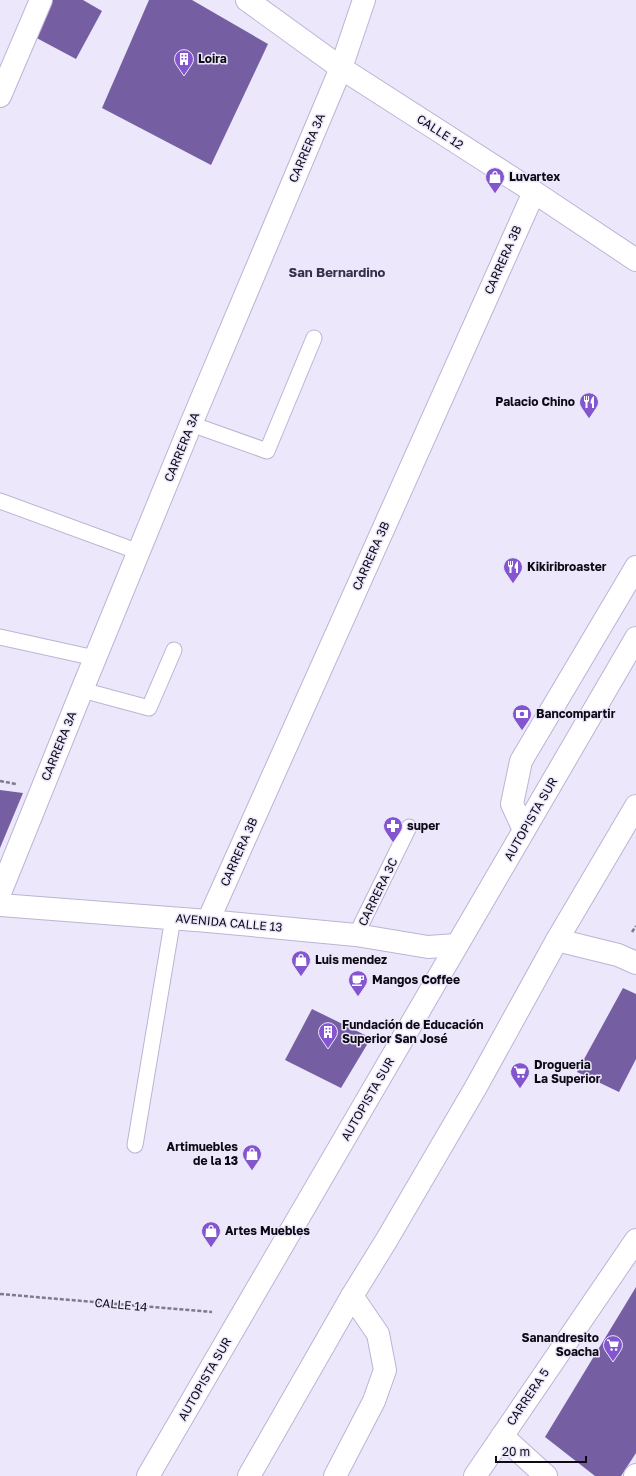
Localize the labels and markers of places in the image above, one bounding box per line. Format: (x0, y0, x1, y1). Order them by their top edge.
building icon: Loira (173, 48, 195, 76)
place label: Loira (198, 51, 227, 66)
shop icon: Luvartex (484, 166, 506, 194)
place label: Luvartex (509, 169, 560, 184)
restaurant icon: Palacio Chino (578, 391, 600, 419)
place label: Palacio Chino (495, 394, 575, 409)
restaurant icon: Kikiribroaster (502, 556, 524, 584)
place label: Kikiribroaster (527, 559, 607, 574)
bank icon: Bancompartir (511, 703, 533, 731)
place label: Bancompartir (536, 706, 616, 721)
pharmacy icon: super (382, 815, 404, 843)
place label: super (407, 818, 440, 833)
shop icon: Luis mendez (290, 949, 312, 977)
place label: Luis mendez (315, 952, 387, 967)
cafe icon: Mangos Coffee (347, 969, 369, 997)
place label: Mangos Coffee (372, 972, 460, 987)
place label: Fundación de Educación Superior San José (342, 1017, 483, 1046)
building icon: Fundación de Educación Superior San José (317, 1021, 339, 1049)
place label: Drogueria La Superior (534, 1057, 601, 1086)
supermarket icon: Drogueria La Superior (509, 1061, 531, 1089)
place label: Artimuebles de la 13 (167, 1139, 238, 1168)
shop icon: Artimuebles de la 13 (241, 1143, 263, 1171)
shop icon: Artes Muebles (200, 1220, 222, 1248)
place label: Artes Muebles (225, 1223, 310, 1238)
place label: Sanandresito Soacha (522, 1330, 599, 1359)
supermarket icon: Sanandresito Soacha (602, 1334, 624, 1362)

